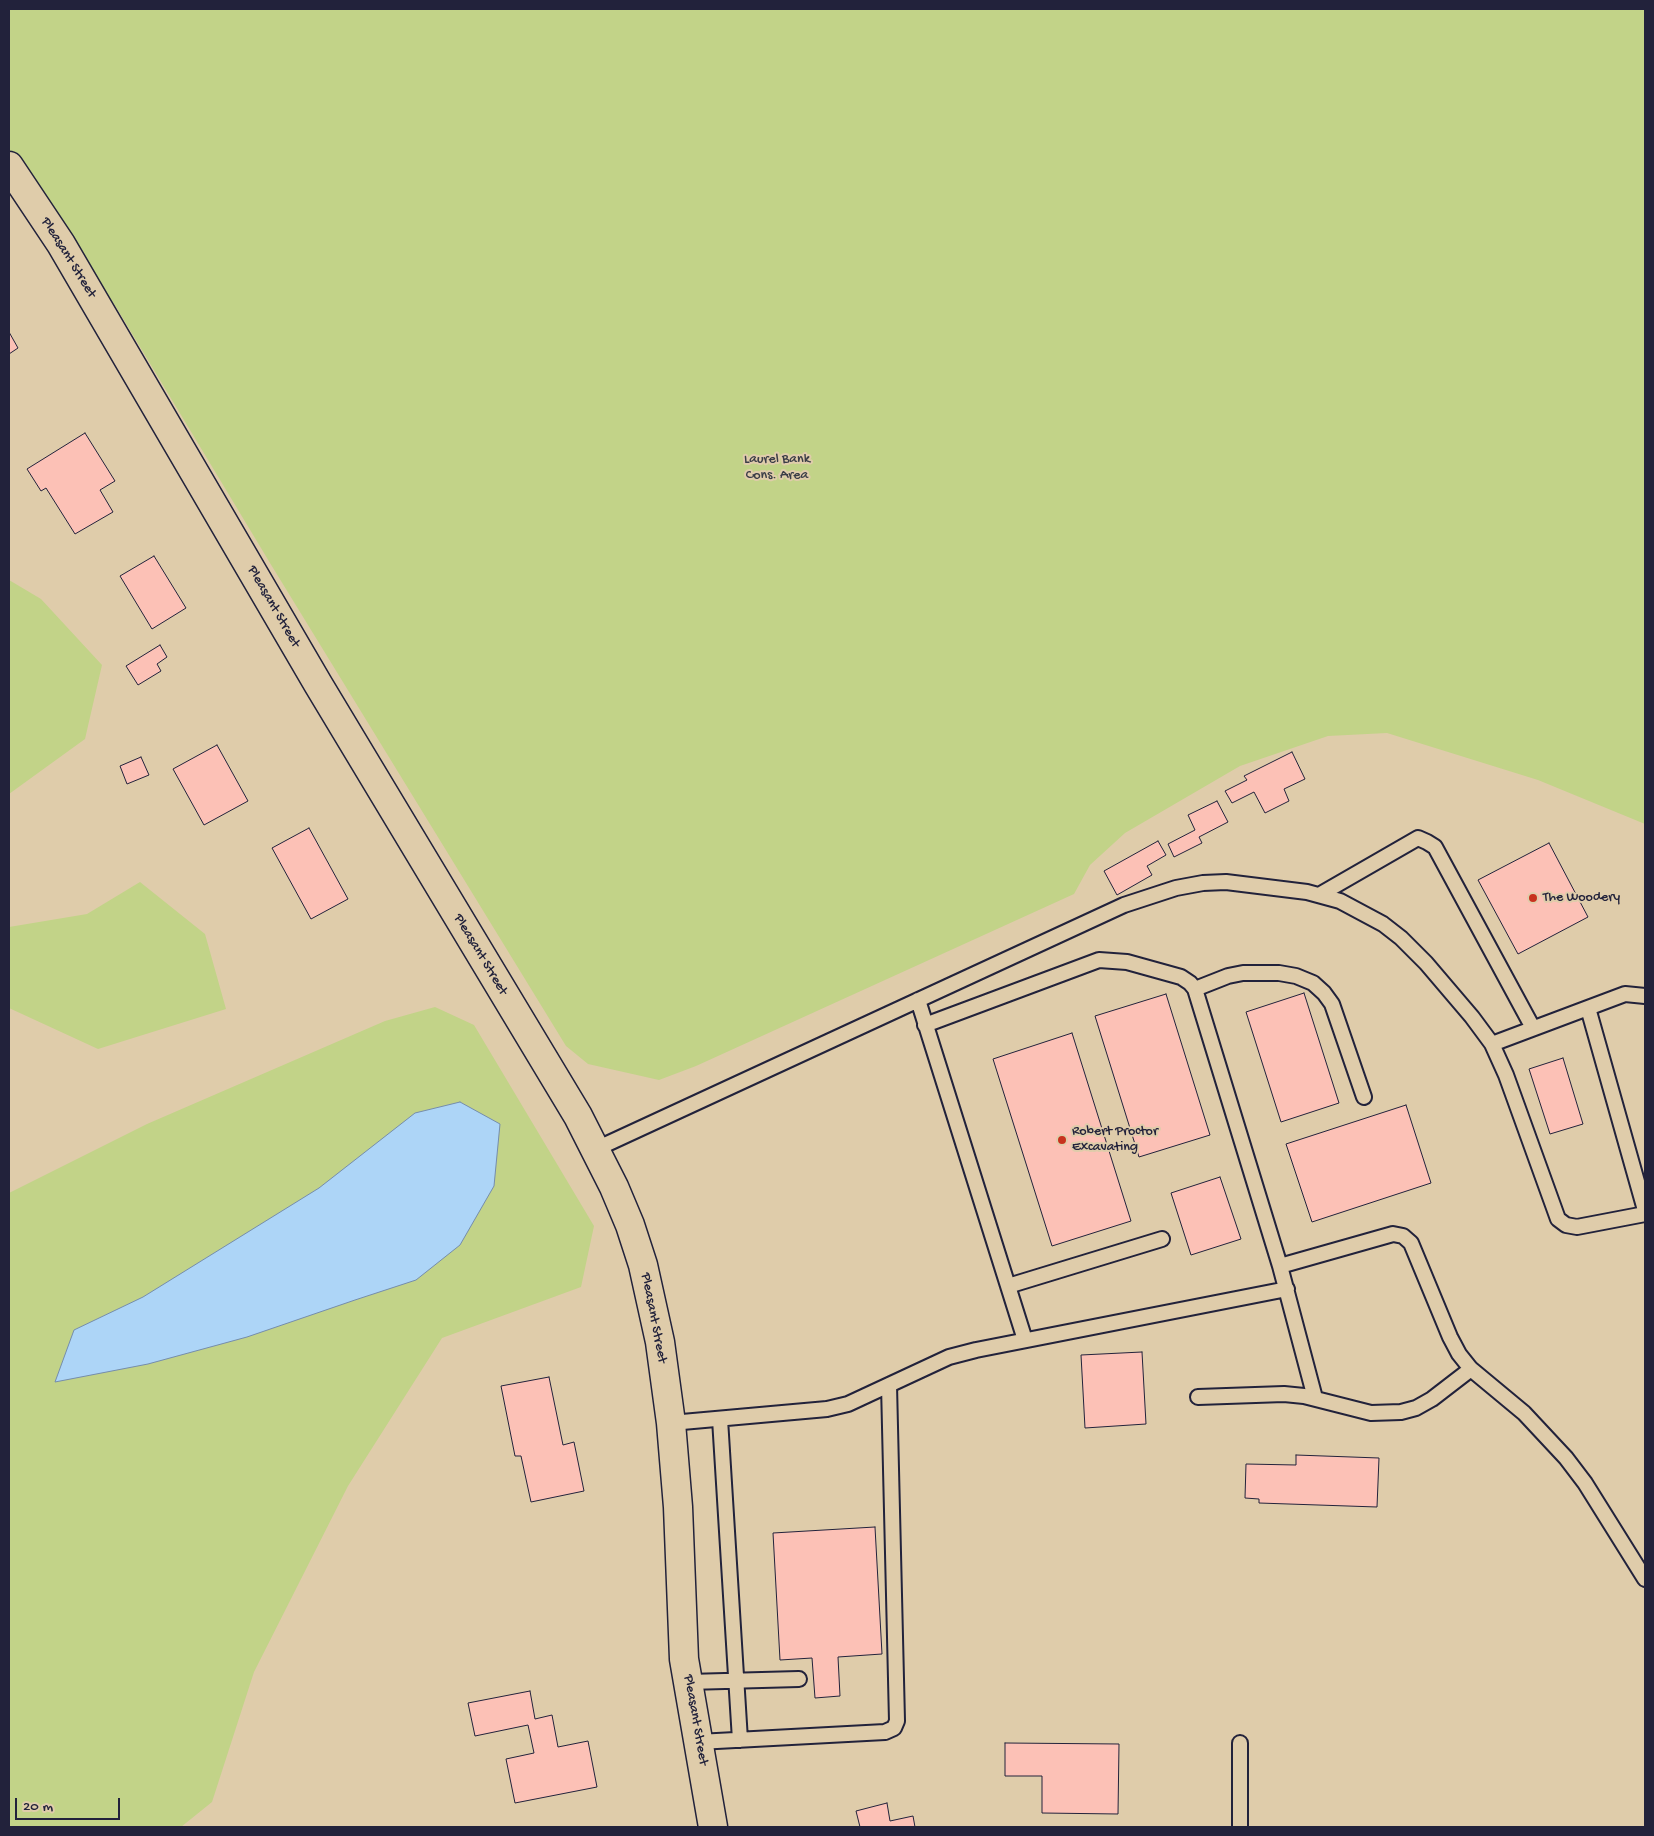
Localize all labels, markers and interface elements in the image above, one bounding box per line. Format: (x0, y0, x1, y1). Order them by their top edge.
street label: Pleasant Street (37, 215, 99, 301)
park label: Laurel Bank Cons. Area (744, 452, 810, 484)
street label: Pleasant Street (243, 563, 303, 651)
place label: The Woodery (1543, 890, 1620, 906)
marker: The Woodery (1527, 892, 1539, 904)
street label: Pleasant Street (449, 911, 511, 999)
place label: Robert Proctor Excavating (1072, 1124, 1158, 1156)
marker: Robert Proctor Excavating (1056, 1134, 1068, 1146)
street label: Pleasant Street (636, 1271, 670, 1365)
street label: Pleasant Street (679, 1673, 711, 1767)
scale bar (18, 1788, 122, 1820)
text: 20 m (23, 1798, 53, 1816)

